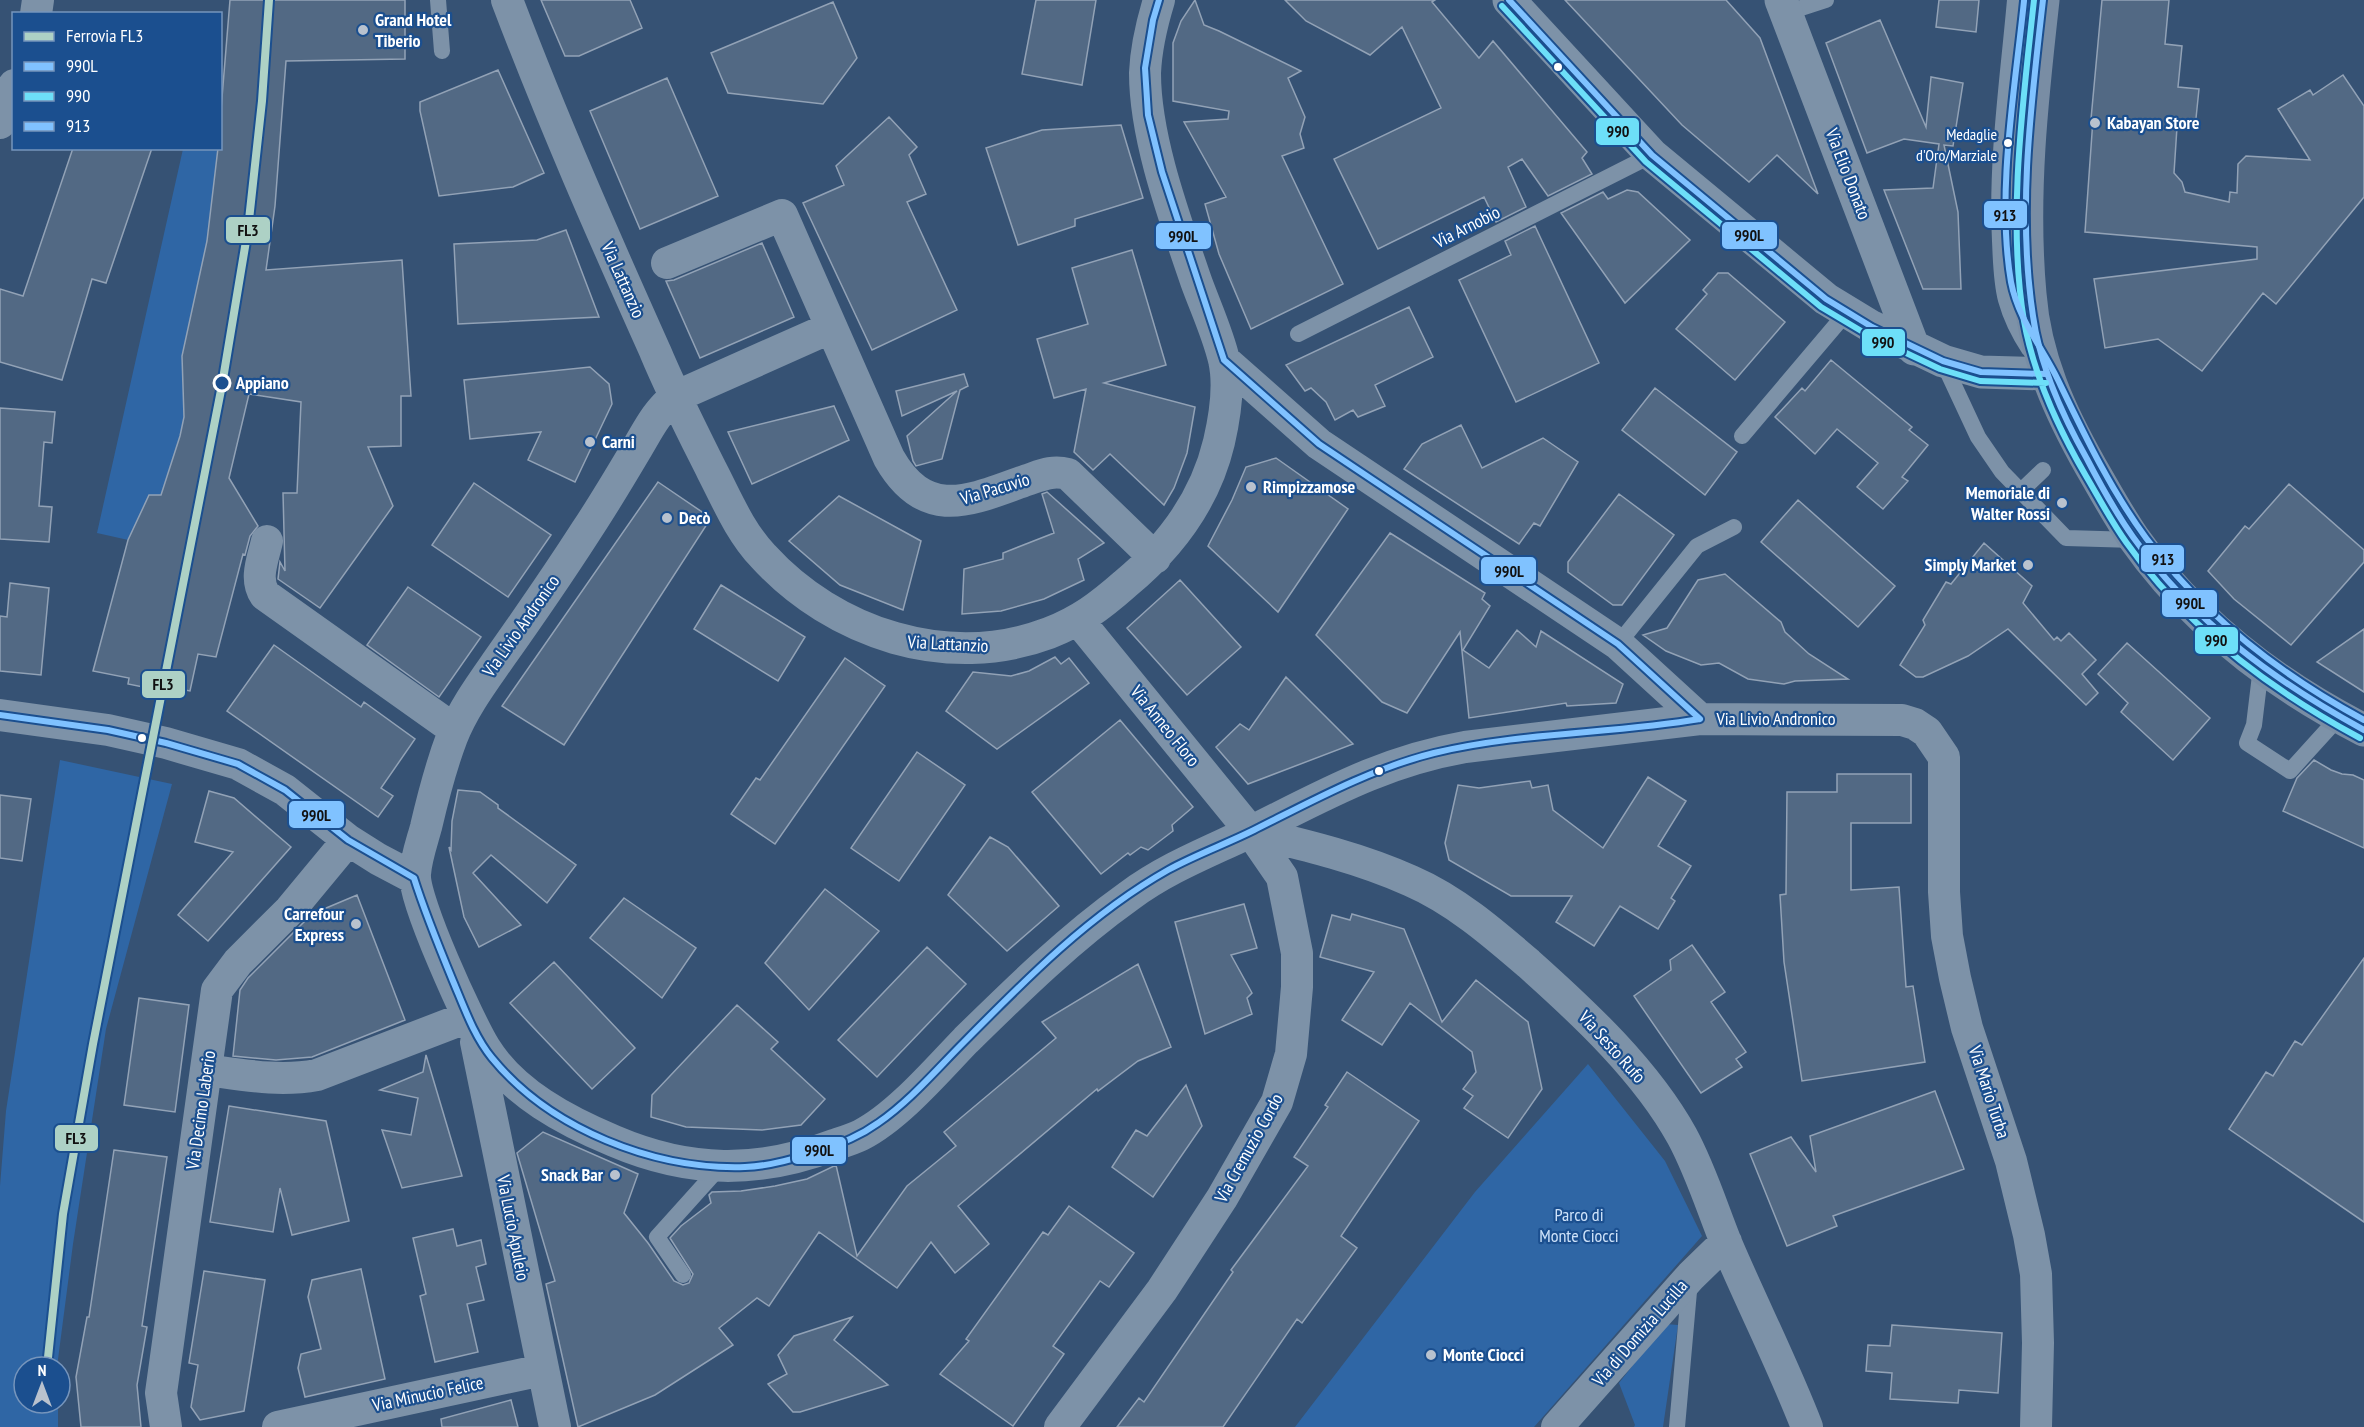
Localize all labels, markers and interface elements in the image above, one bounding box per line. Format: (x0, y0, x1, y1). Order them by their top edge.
place label: Grand Hotel Tiberio (375, 8, 452, 52)
legend (12, 12, 222, 150)
marker: Grand Hotel Tiberio (356, 23, 370, 37)
text: Ferrovia FL3 (66, 24, 143, 47)
text: 990L (66, 54, 98, 77)
unlabelled marker (1552, 61, 1564, 73)
text: 990 (66, 84, 90, 107)
place label: Kabayan Store (2107, 111, 2200, 134)
text: 913 (66, 114, 90, 137)
marker: Kabayan Store (2088, 116, 2102, 130)
line badge: 990 (1595, 117, 1640, 146)
text: 990 (1607, 121, 1630, 141)
street label: Via Elio Donato (1820, 124, 1876, 223)
place label: Medaglie d'Oro/Marziale (1916, 124, 1997, 165)
marker: Medaglie d'Oro/Marziale (2002, 137, 2014, 149)
street label: Via Arnobio (1429, 200, 1504, 253)
line badge: 913 (1983, 200, 2028, 229)
text: 913 (1994, 205, 2016, 225)
line badge: FL3 (225, 216, 271, 244)
text: FL3 (237, 220, 259, 240)
line badge: 990L (1721, 221, 1778, 250)
line badge: 990L (1155, 222, 1212, 250)
text: 990L (1734, 225, 1764, 245)
text: 990L (1168, 226, 1198, 246)
street label: Via Lattanzio (596, 237, 650, 322)
line badge: 990 (1861, 328, 1906, 357)
text: 990 (1872, 332, 1895, 352)
place label: Appiano (235, 371, 289, 394)
marker: Appiano (213, 374, 231, 392)
place label: Carni (602, 430, 635, 453)
marker: Carni (583, 435, 597, 449)
street label: Via Pacuvio (957, 467, 1032, 510)
place label: Rimpizzamose (1263, 475, 1356, 498)
marker: Rimpizzamose (1244, 480, 1258, 494)
place label: Memoriale di Walter Rossi (1966, 481, 2050, 525)
marker: Memoriale di Walter Rossi (2055, 496, 2069, 510)
place label: Decò (679, 506, 710, 529)
marker: Decò (660, 511, 674, 525)
line badge: 913 (2140, 544, 2185, 573)
text: 913 (2152, 549, 2174, 569)
place label: Simply Market (1925, 553, 2017, 576)
line badge: 990L (1480, 556, 1537, 585)
marker: Simply Market (2021, 558, 2035, 572)
text: 990L (1494, 561, 1524, 581)
street label: Via Livio Andronico (476, 570, 564, 682)
line badge: 990L (2161, 589, 2218, 618)
text: 990L (2175, 593, 2205, 613)
line badge: 990 (2194, 626, 2239, 655)
street label: Via Lattanzio (906, 630, 989, 657)
text: 990 (2205, 630, 2228, 650)
line badge: FL3 (141, 670, 186, 699)
text: FL3 (152, 674, 174, 694)
street label: Via Anneo Floro (1125, 680, 1205, 771)
street label: Via Livio Andronico (1715, 707, 1836, 730)
unlabelled marker (136, 732, 148, 744)
unlabelled marker (1373, 765, 1385, 777)
line badge: 990L (288, 800, 345, 829)
text: 990L (301, 805, 331, 825)
place label: Carrefour Express (284, 902, 345, 946)
marker: Carrefour Express (349, 917, 363, 931)
street label: Via Sesto Rufo (1573, 1005, 1651, 1088)
street label: Via Mario Turba (1963, 1042, 2015, 1141)
street label: Via Decimo Laberio (181, 1049, 220, 1172)
street label: Via Cremuzio Cordo (1209, 1089, 1288, 1207)
line badge: FL3 (54, 1124, 99, 1152)
text: FL3 (65, 1128, 87, 1148)
line badge: 990L (791, 1136, 847, 1165)
text: 990L (804, 1140, 834, 1160)
place label: Snack Bar (541, 1163, 604, 1186)
marker: Snack Bar (608, 1168, 622, 1182)
street label: Via Lucio Apuleio (492, 1172, 535, 1283)
park label: Parco di Monte Ciocci (1539, 1203, 1619, 1247)
street label: Via di Domizia Lucilla (1586, 1275, 1692, 1392)
place label: Monte Ciocci (1443, 1343, 1524, 1366)
marker: Monte Ciocci (1424, 1348, 1438, 1362)
north arrow (12, 1355, 72, 1415)
text: N (38, 1360, 46, 1380)
street label: Via Minucio Felice (369, 1371, 485, 1417)

